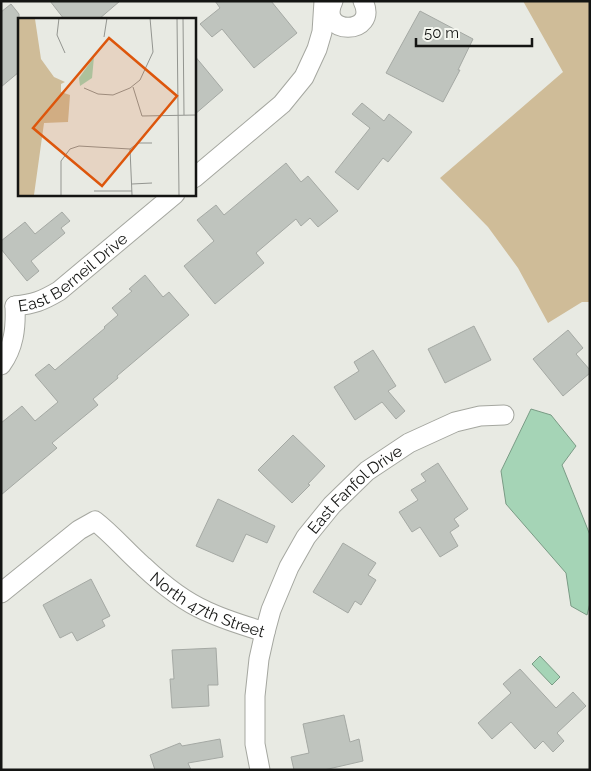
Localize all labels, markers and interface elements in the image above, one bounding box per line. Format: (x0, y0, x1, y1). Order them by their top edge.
scale bar (416, 15, 532, 47)
inset map (18, 18, 195, 195)
text: 50 m (424, 24, 459, 42)
street label: East Berneil Drive (17, 229, 131, 315)
street label: East Fanfol Drive (303, 441, 406, 537)
street label: North 47th Street (147, 568, 268, 641)

